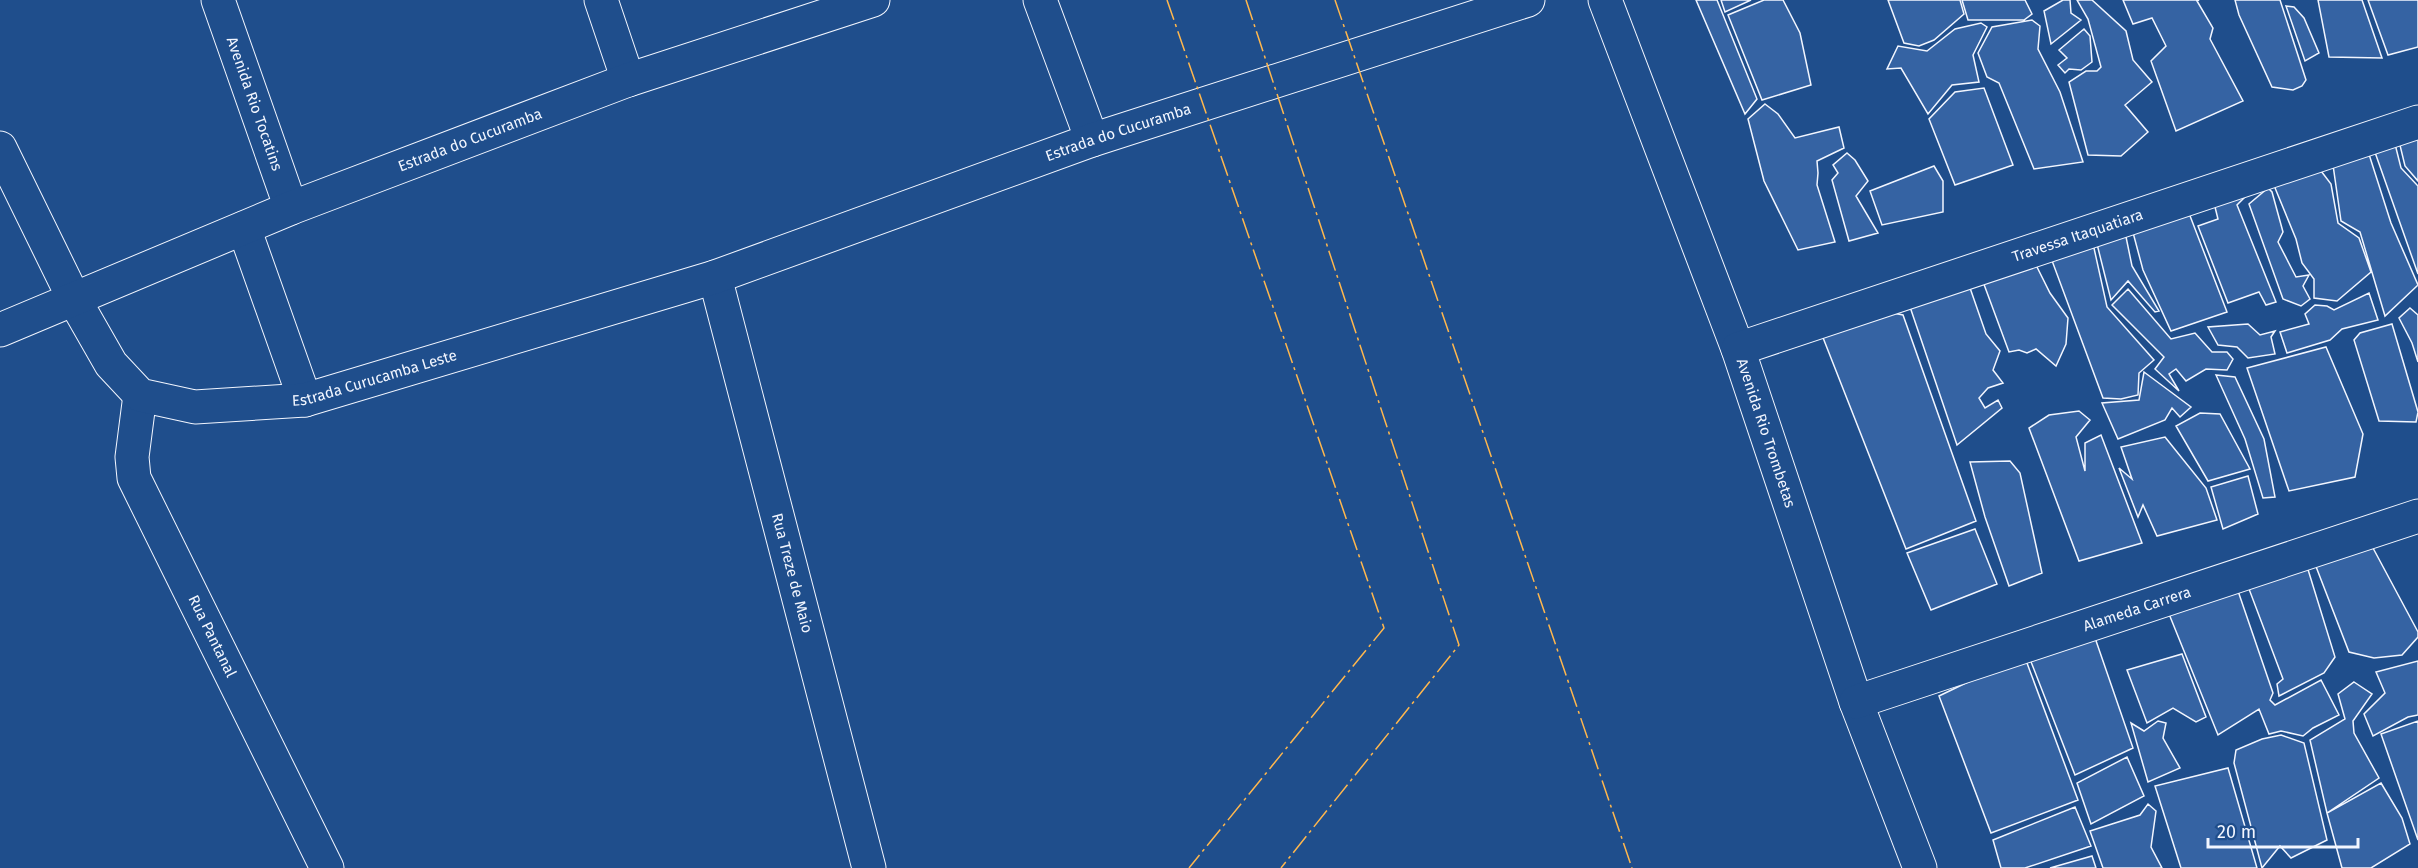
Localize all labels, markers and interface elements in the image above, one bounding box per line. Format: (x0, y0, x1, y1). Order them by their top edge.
street label: Avenida Rio Tocatins (223, 34, 286, 173)
street label: Estrada do Cucuramba (1043, 100, 1193, 165)
street label: Estrada do Cucuramba (395, 105, 545, 176)
street label: Travessa Itaquatiara (2010, 205, 2145, 266)
street label: Estrada Curucamba Leste (291, 346, 459, 410)
street label: Avenida Rio Trombetas (1733, 356, 1799, 510)
street label: Rua Treze de Maio (768, 511, 816, 635)
street label: Alameda Carrera (2081, 583, 2193, 635)
street label: Rua Pantanal (184, 592, 240, 681)
scale bar (2208, 811, 2358, 849)
text: 20 m (2217, 821, 2256, 843)

